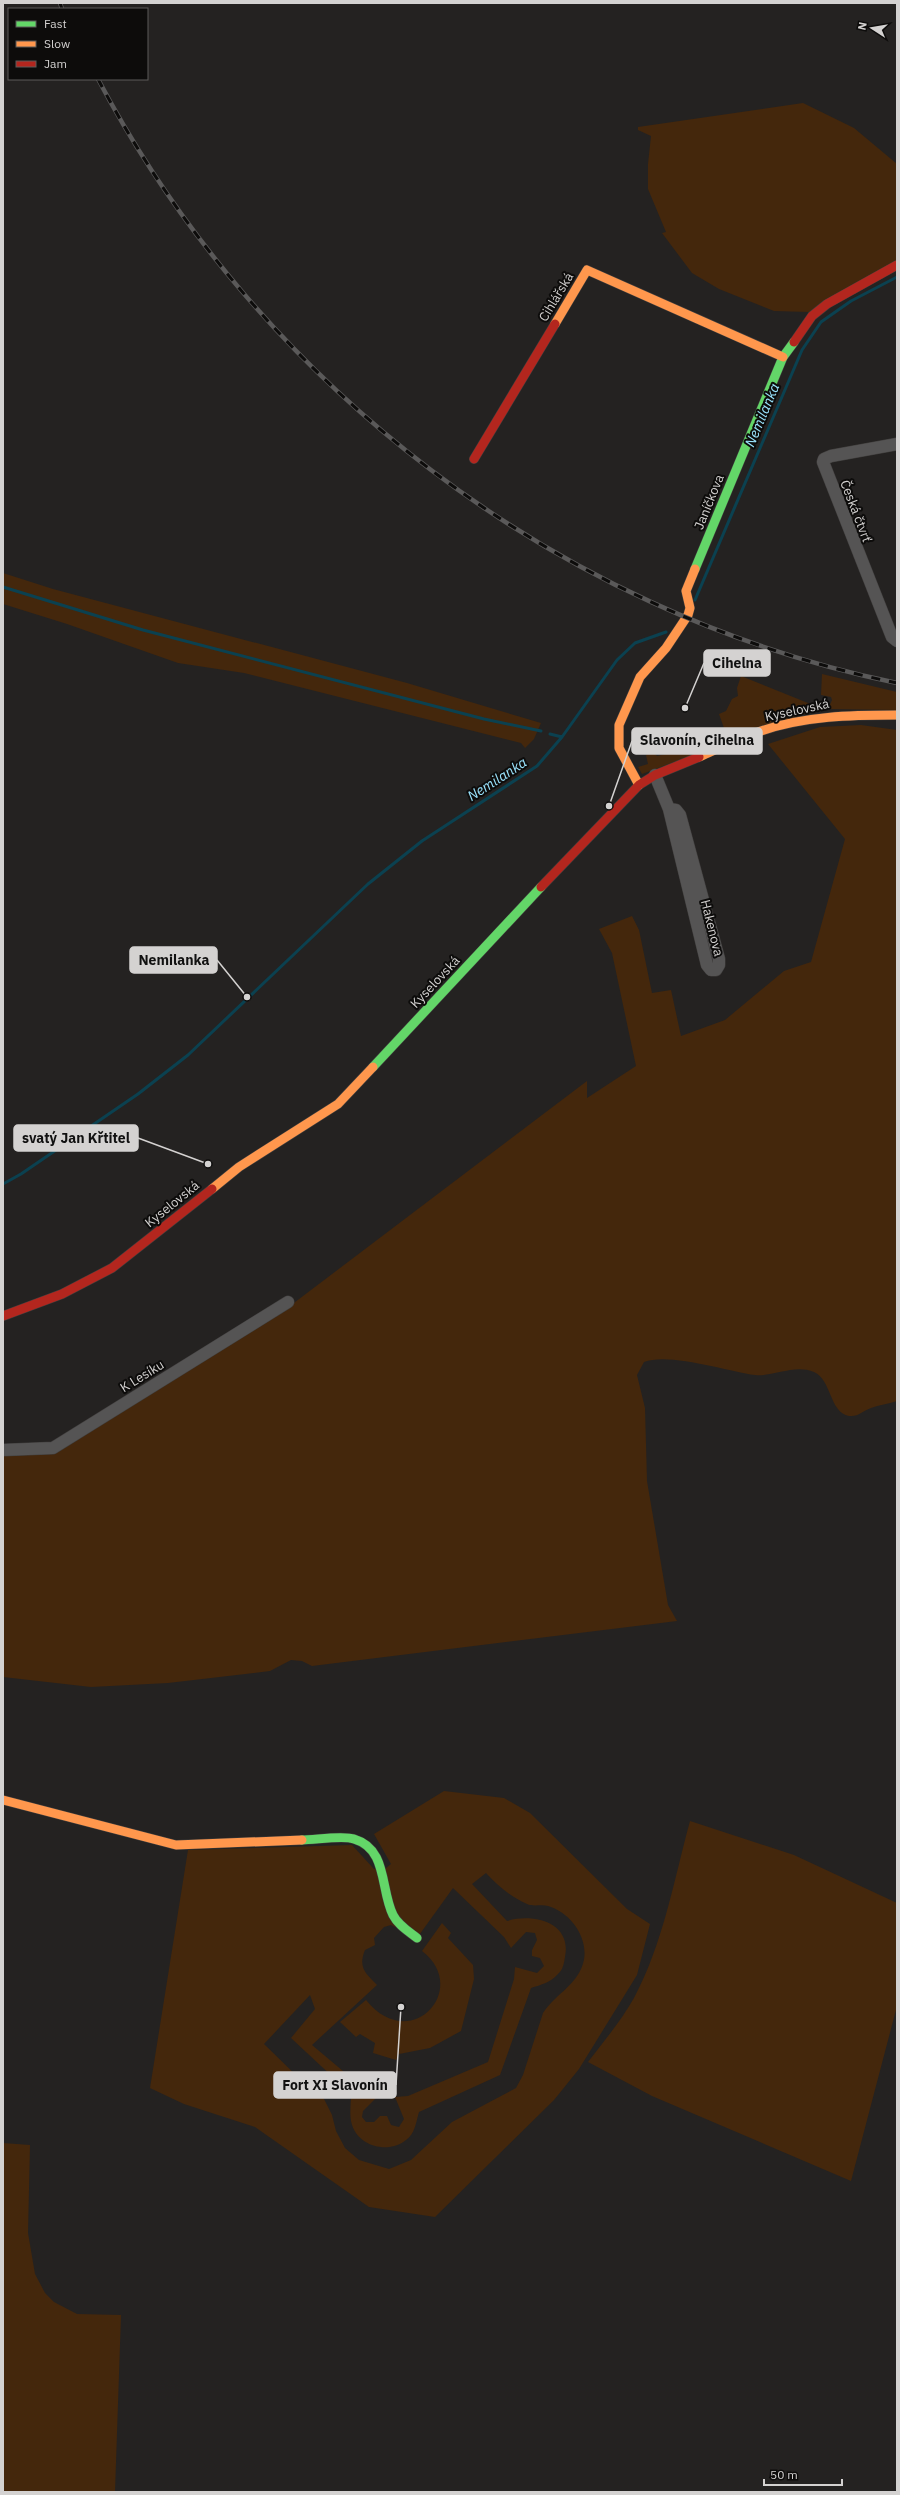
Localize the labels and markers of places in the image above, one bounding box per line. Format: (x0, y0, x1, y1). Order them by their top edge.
callout: Cihelna (704, 650, 770, 676)
callout: Slavonín, Cihelna (632, 728, 762, 754)
callout: Nemilanka (130, 947, 217, 973)
callout: svatý Jan Křtitel (14, 1125, 138, 1151)
callout: Fort XI Slavonín (274, 2072, 396, 2098)

